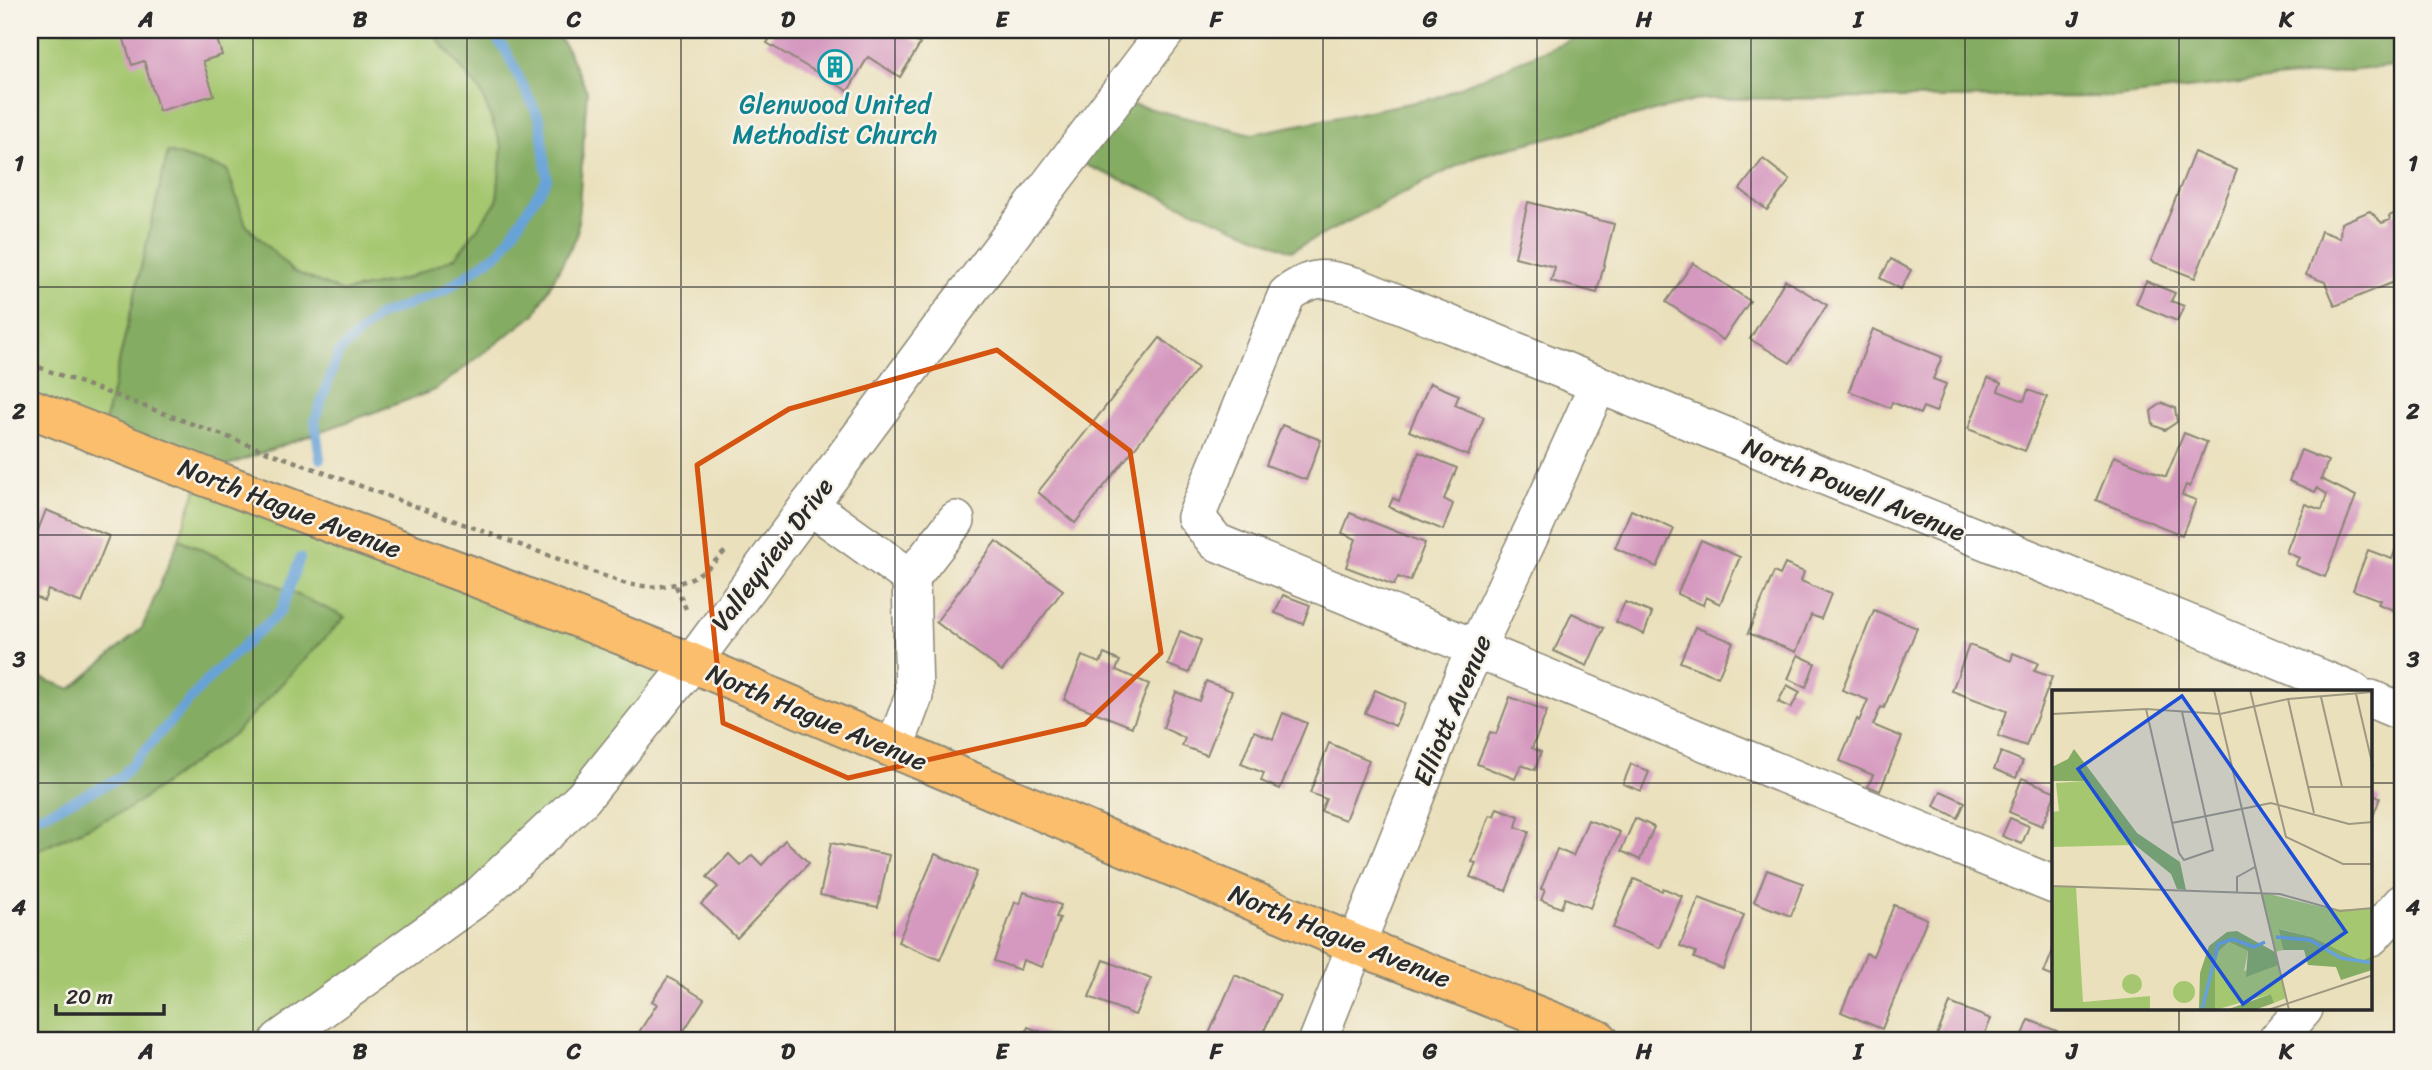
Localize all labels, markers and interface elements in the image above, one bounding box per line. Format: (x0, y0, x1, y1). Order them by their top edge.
text: A (137, 0, 154, 40)
text: B (353, 0, 368, 40)
text: C (566, 0, 582, 40)
text: D (781, 0, 796, 40)
text: E (996, 0, 1011, 40)
text: F (1209, 0, 1224, 40)
text: G (1422, 0, 1438, 40)
text: H (1635, 0, 1653, 40)
text: I (1852, 0, 1864, 40)
text: J (2065, 0, 2079, 40)
text: K (2278, 0, 2295, 40)
building icon: Glenwood United Methodist Church (816, 48, 854, 86)
place label: Glenwood United Methodist Church (733, 81, 937, 157)
text: 1 (14, 143, 24, 184)
text: 1 (2408, 143, 2418, 184)
text: 2 (11, 391, 26, 432)
text: 2 (2405, 391, 2420, 432)
street label: North Powell Avenue (1735, 423, 1973, 555)
street label: North Hague Avenue (171, 444, 409, 572)
street label: Valleyview Drive (698, 467, 846, 641)
street label: Elliott Avenue (1399, 627, 1505, 793)
text: 3 (12, 639, 26, 680)
text: 3 (2406, 639, 2420, 680)
street label: North Hague Avenue (699, 650, 935, 784)
inset map (2052, 690, 2372, 1010)
street label: North Hague Avenue (1222, 870, 1458, 1002)
text: 4 (11, 887, 27, 928)
text: 4 (2405, 887, 2421, 928)
scale bar (56, 972, 164, 1016)
text: 20 m (66, 978, 113, 1016)
text: A (137, 1031, 154, 1070)
text: B (353, 1031, 368, 1070)
text: C (566, 1031, 582, 1070)
text: D (781, 1031, 796, 1070)
text: E (996, 1031, 1011, 1070)
text: F (1209, 1031, 1224, 1070)
text: G (1422, 1031, 1438, 1070)
text: H (1635, 1031, 1653, 1070)
text: I (1852, 1031, 1864, 1070)
text: J (2065, 1031, 2079, 1070)
text: K (2278, 1031, 2295, 1070)

